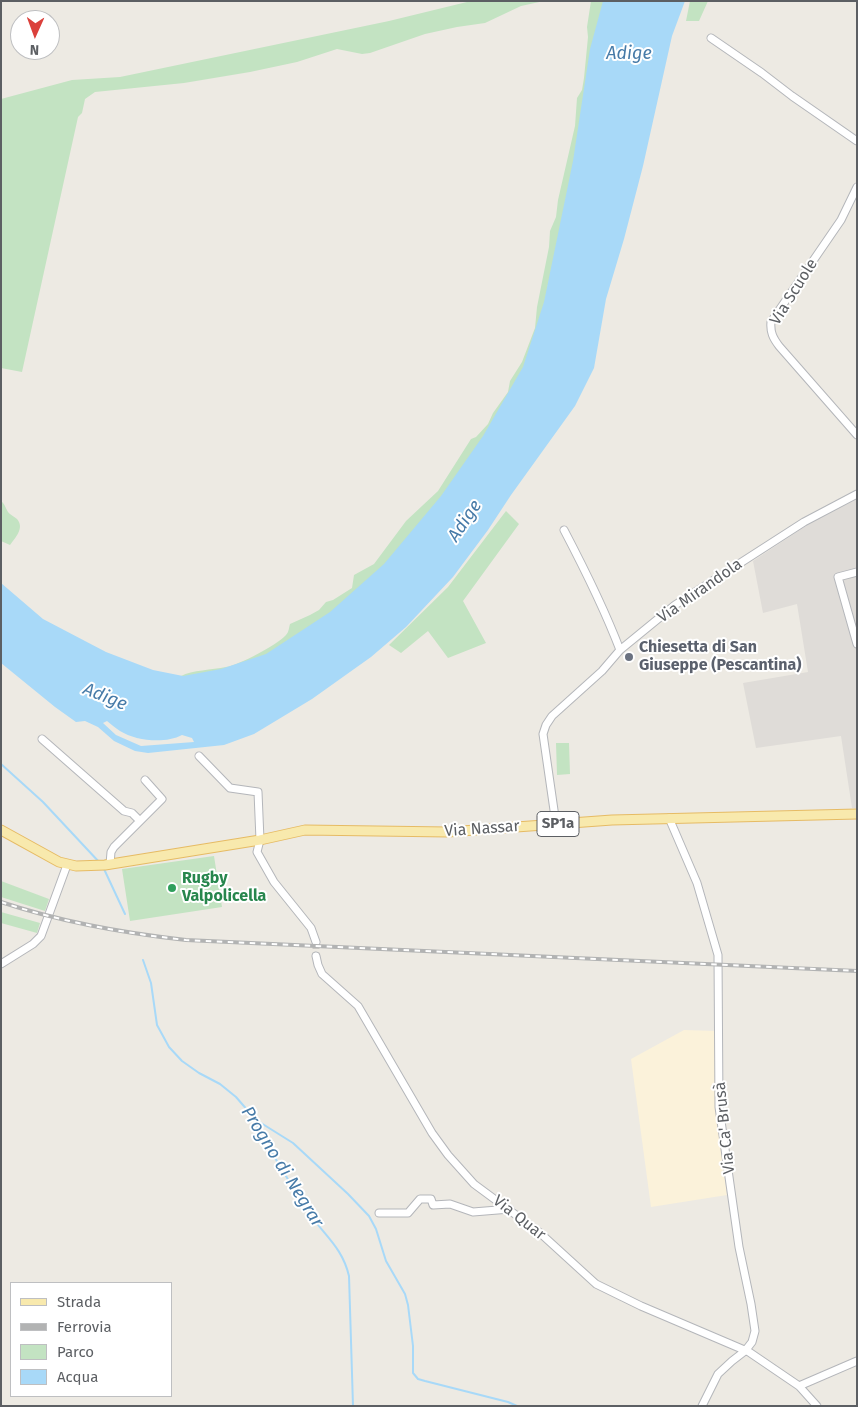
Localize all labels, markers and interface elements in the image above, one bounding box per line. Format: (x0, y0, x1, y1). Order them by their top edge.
north arrow (10, 10, 60, 60)
text: N (30, 41, 39, 58)
water label: Adige (606, 43, 652, 65)
street label: Via Scuole (766, 255, 822, 329)
water label: Adige (443, 496, 487, 546)
street label: Via Mirandola (654, 555, 746, 627)
place label: Chiesetta di San Giuseppe (Pescantina) (639, 638, 802, 676)
marker: Chiesetta di San Giuseppe (Pescantina) (623, 651, 635, 663)
water label: Adige (80, 678, 130, 716)
road number: SP1a (537, 812, 579, 836)
street label: Via Nassar (444, 817, 520, 841)
place label: Rugby Valpolicella (182, 869, 266, 907)
marker: Rugby Valpolicella (166, 882, 178, 894)
street label: Via Ca' Brusà (711, 1081, 739, 1175)
water label: Progno di Negrar (236, 1103, 328, 1231)
street label: Via Quar (489, 1191, 549, 1245)
legend (10, 1282, 172, 1397)
text: Strada (57, 1293, 101, 1311)
text: Ferrovia (57, 1318, 112, 1336)
text: Parco (57, 1343, 94, 1361)
text: Acqua (57, 1368, 98, 1386)

